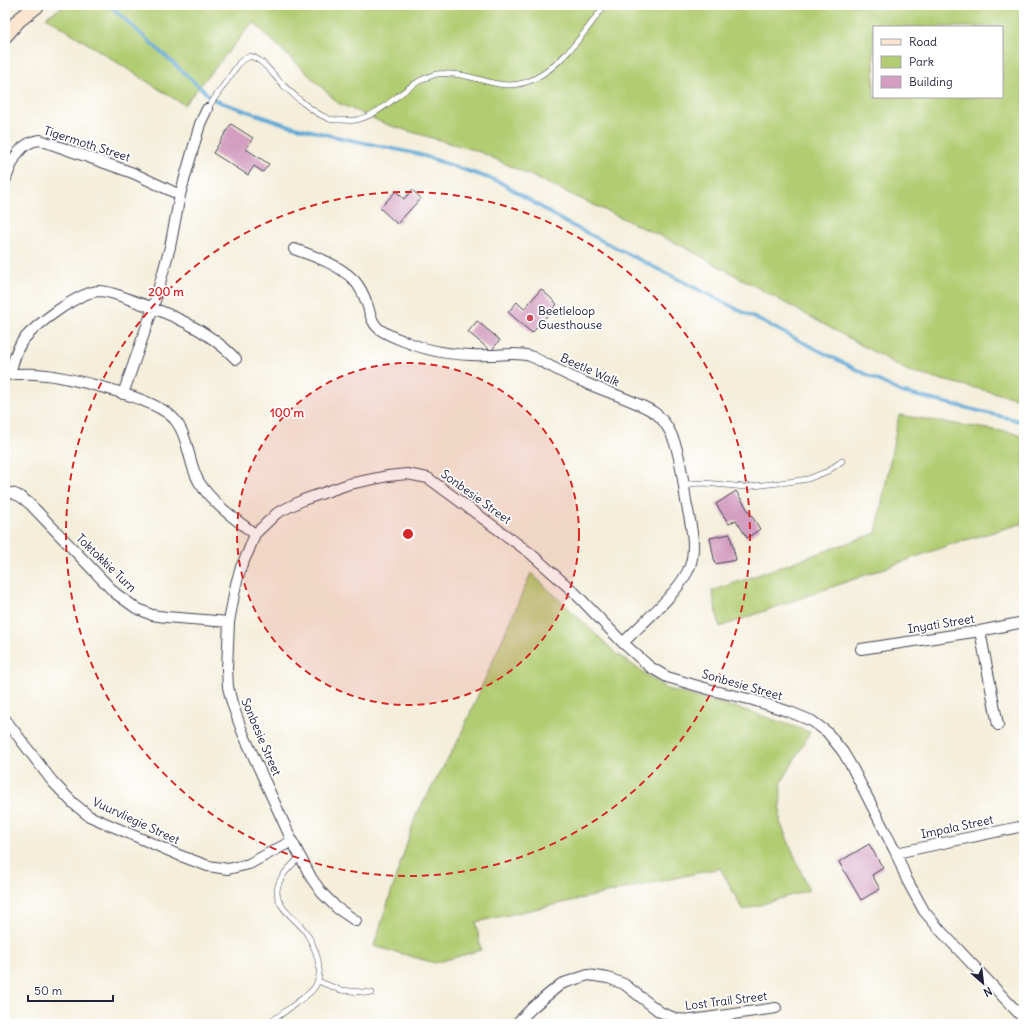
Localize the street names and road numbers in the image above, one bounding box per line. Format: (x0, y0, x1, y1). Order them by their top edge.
street label: Tigermoth Street (42, 122, 132, 165)
street label: Beetle Walk (558, 350, 622, 389)
street label: Sonbesie Street (438, 466, 514, 527)
street label: Toktokkie Turn (73, 530, 140, 595)
street label: Inyati Street (906, 611, 975, 636)
street label: Sonbesie Street (700, 666, 784, 703)
street label: Sonbesie Street (238, 696, 285, 778)
street label: Vuurvliegie Street (90, 794, 182, 847)
street label: Impala Street (919, 812, 995, 842)
street label: Lost Trail Street (684, 988, 768, 1013)

